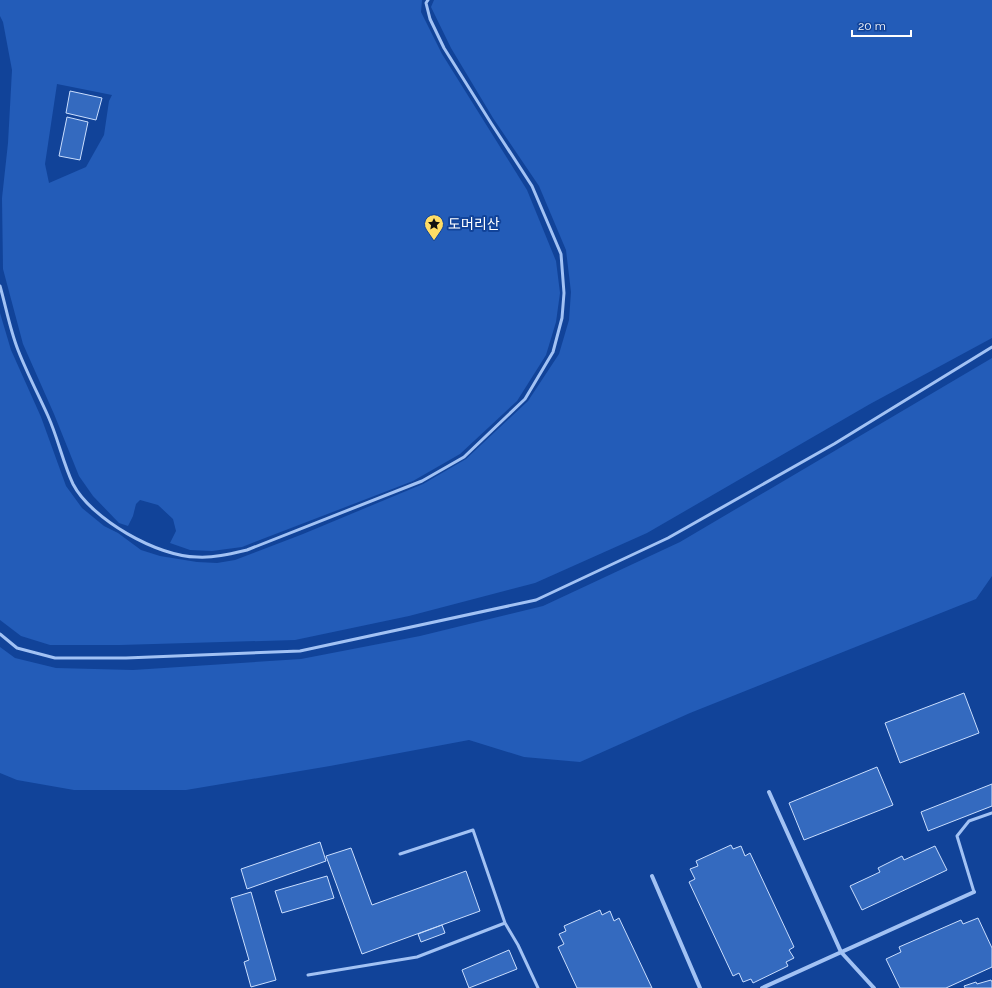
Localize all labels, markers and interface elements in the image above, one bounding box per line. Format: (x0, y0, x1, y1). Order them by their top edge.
scale bar (852, 12, 911, 38)
text: 20 m (858, 19, 886, 33)
place icon: 도머리산 (423, 213, 445, 241)
place label: 도머리산 (448, 216, 500, 232)

